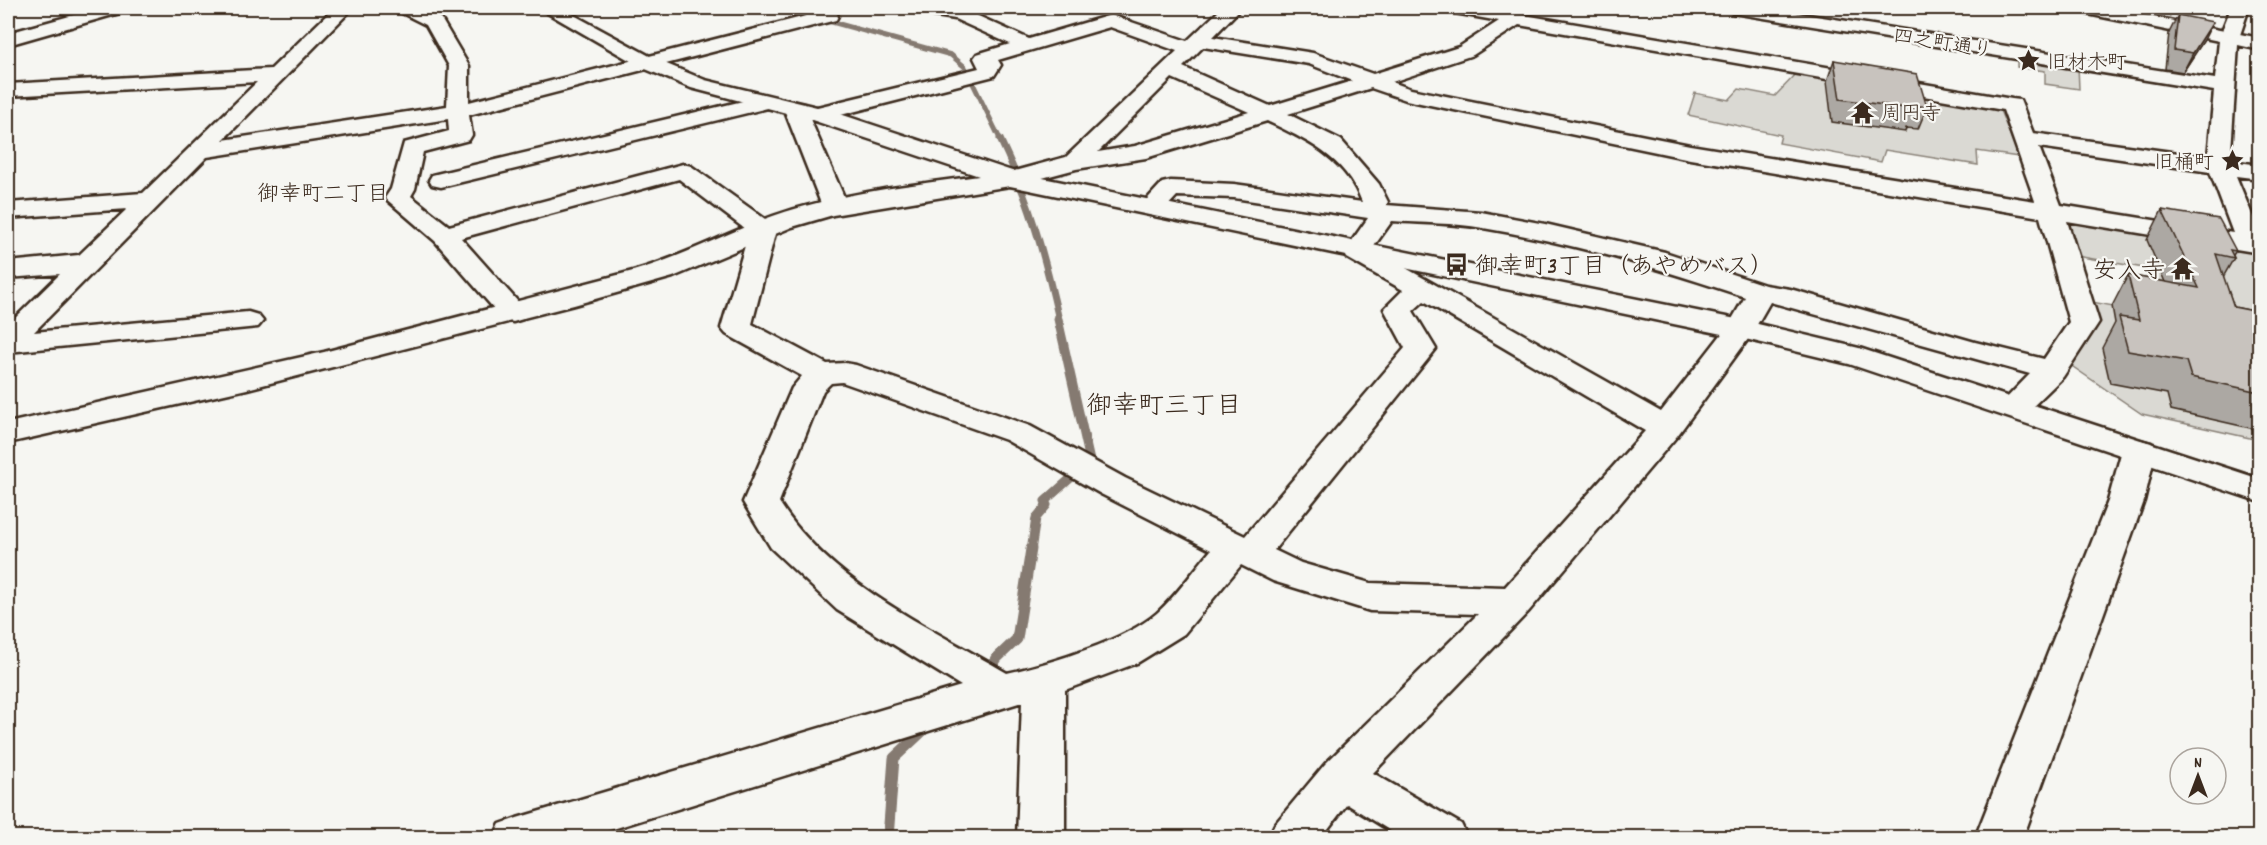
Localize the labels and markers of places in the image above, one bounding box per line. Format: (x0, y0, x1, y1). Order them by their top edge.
place icon: 旧材木町 (2016, 48, 2042, 74)
place label: 旧材木町 (2047, 50, 2127, 78)
temple icon: 周円寺 (1850, 99, 1876, 125)
place label: 周円寺 (1881, 101, 1941, 129)
place icon: 旧桶町 (2219, 148, 2245, 174)
place label: 旧桶町 (2154, 150, 2214, 178)
place label: 御幸町3丁目（あやめバス） (1475, 251, 1774, 285)
bus stop icon: 御幸町3丁目（あやめバス） (1444, 252, 1470, 278)
place label: 安入寺 (2093, 255, 2165, 289)
temple icon: 安入寺 (2170, 256, 2196, 282)

